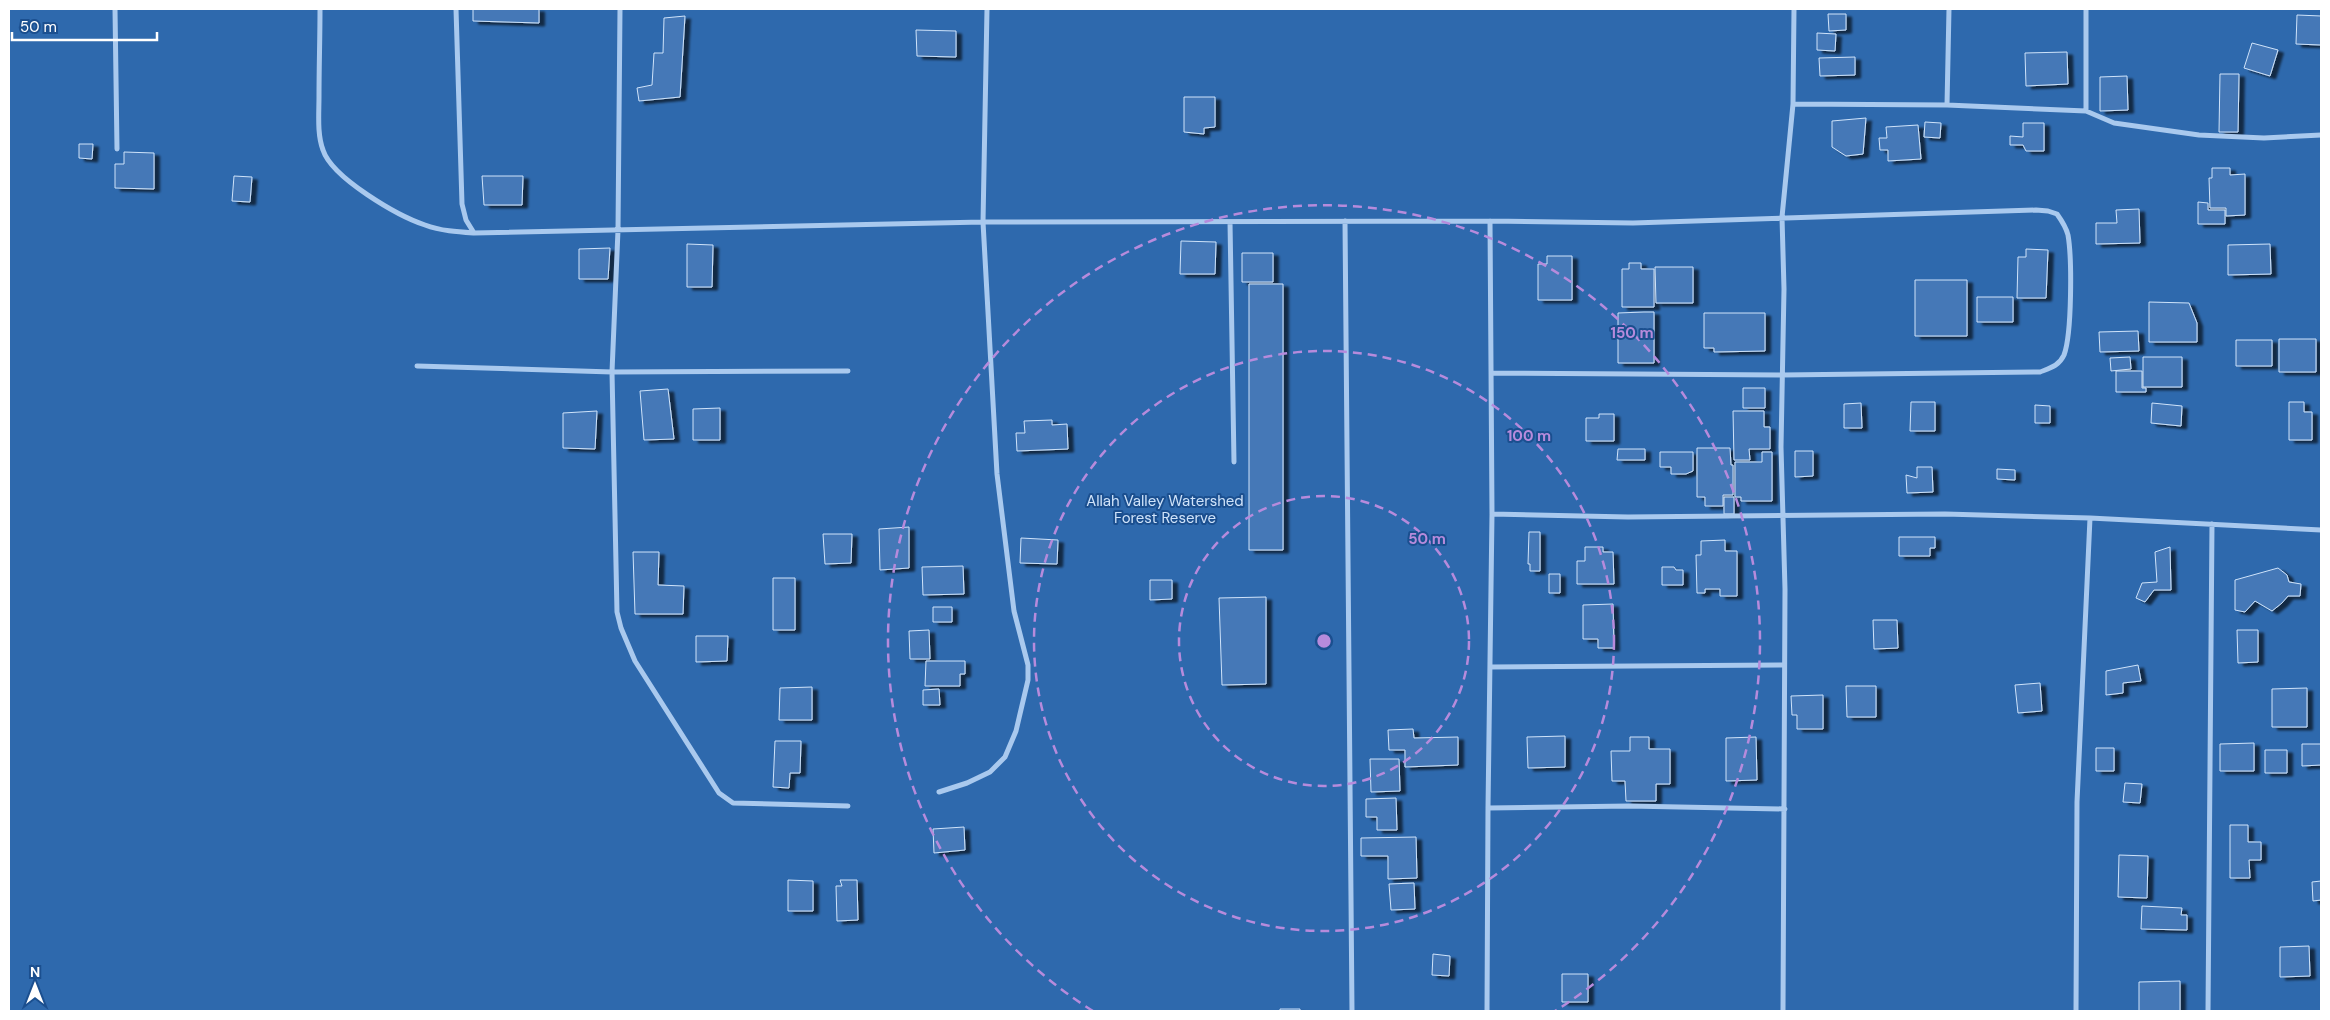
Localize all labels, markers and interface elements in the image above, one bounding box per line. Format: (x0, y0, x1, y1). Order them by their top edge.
scale bar (12, 10, 158, 42)
text: 50 m (20, 17, 57, 37)
text: 150 m (1611, 323, 1654, 343)
text: 100 m (1507, 426, 1551, 446)
park label: Allah Valley Watershed Forest Reserve (1086, 491, 1244, 528)
text: 50 m (1408, 529, 1446, 549)
centre of rings (1315, 632, 1333, 650)
north arrow (10, 960, 60, 1010)
text: N (30, 963, 40, 981)

